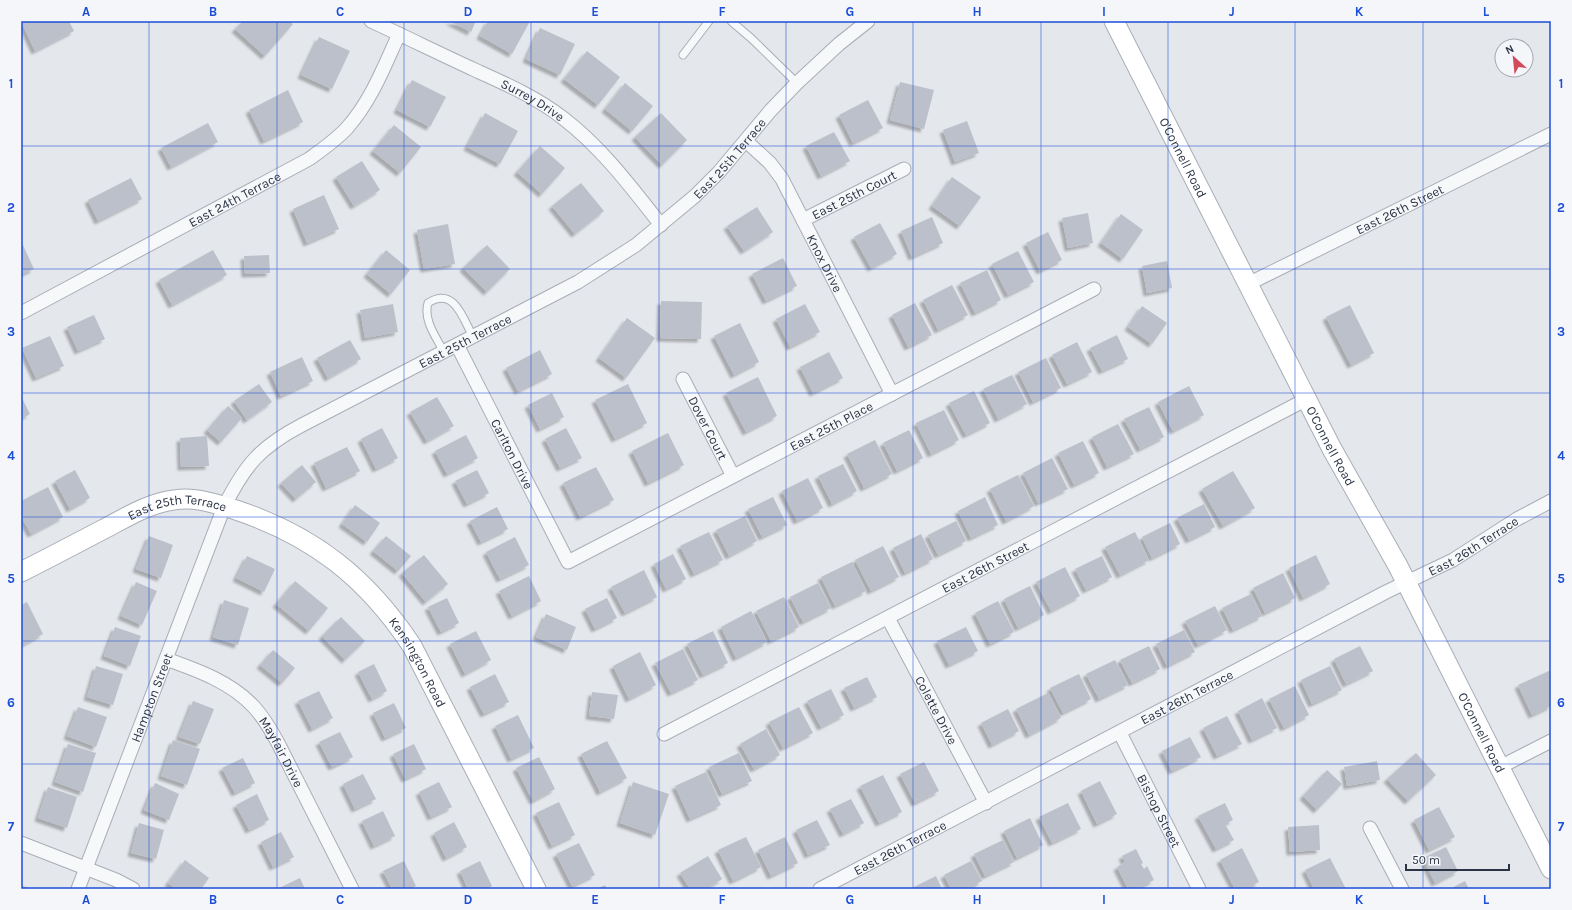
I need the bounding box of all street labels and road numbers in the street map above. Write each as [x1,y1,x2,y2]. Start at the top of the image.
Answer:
street label: Surrey Drive [498,76,568,125]
street label: East 25th Terrace [690,115,769,202]
street label: O'Connell Road [1156,115,1210,200]
street label: East 25th Court [809,167,899,222]
street label: East 24th Terrace [186,168,284,230]
street label: East 26th Street [1353,181,1446,237]
street label: Knox Drive [804,232,846,295]
street label: East 25th Terrace [416,311,514,371]
street label: Dover Court [685,394,730,462]
street label: East 25th Place [787,398,876,454]
street label: O'Connell Road [1303,404,1358,488]
street label: Carlton Drive [488,416,536,492]
street label: East 25th Terrace [125,492,229,523]
street label: East 26th Terrace [1426,513,1521,579]
street label: East 26th Street [939,538,1031,596]
street label: Kensington Road [386,614,449,710]
street label: Hampton Street [128,651,176,744]
street label: East 26th Terrace [1138,667,1236,728]
street label: Colette Drive [912,673,961,747]
street label: O'Connell Road [1455,690,1508,775]
street label: Mayfair Drive [256,714,306,790]
street label: Bishop Street [1134,772,1184,850]
street label: East 26th Terrace [851,817,949,878]

